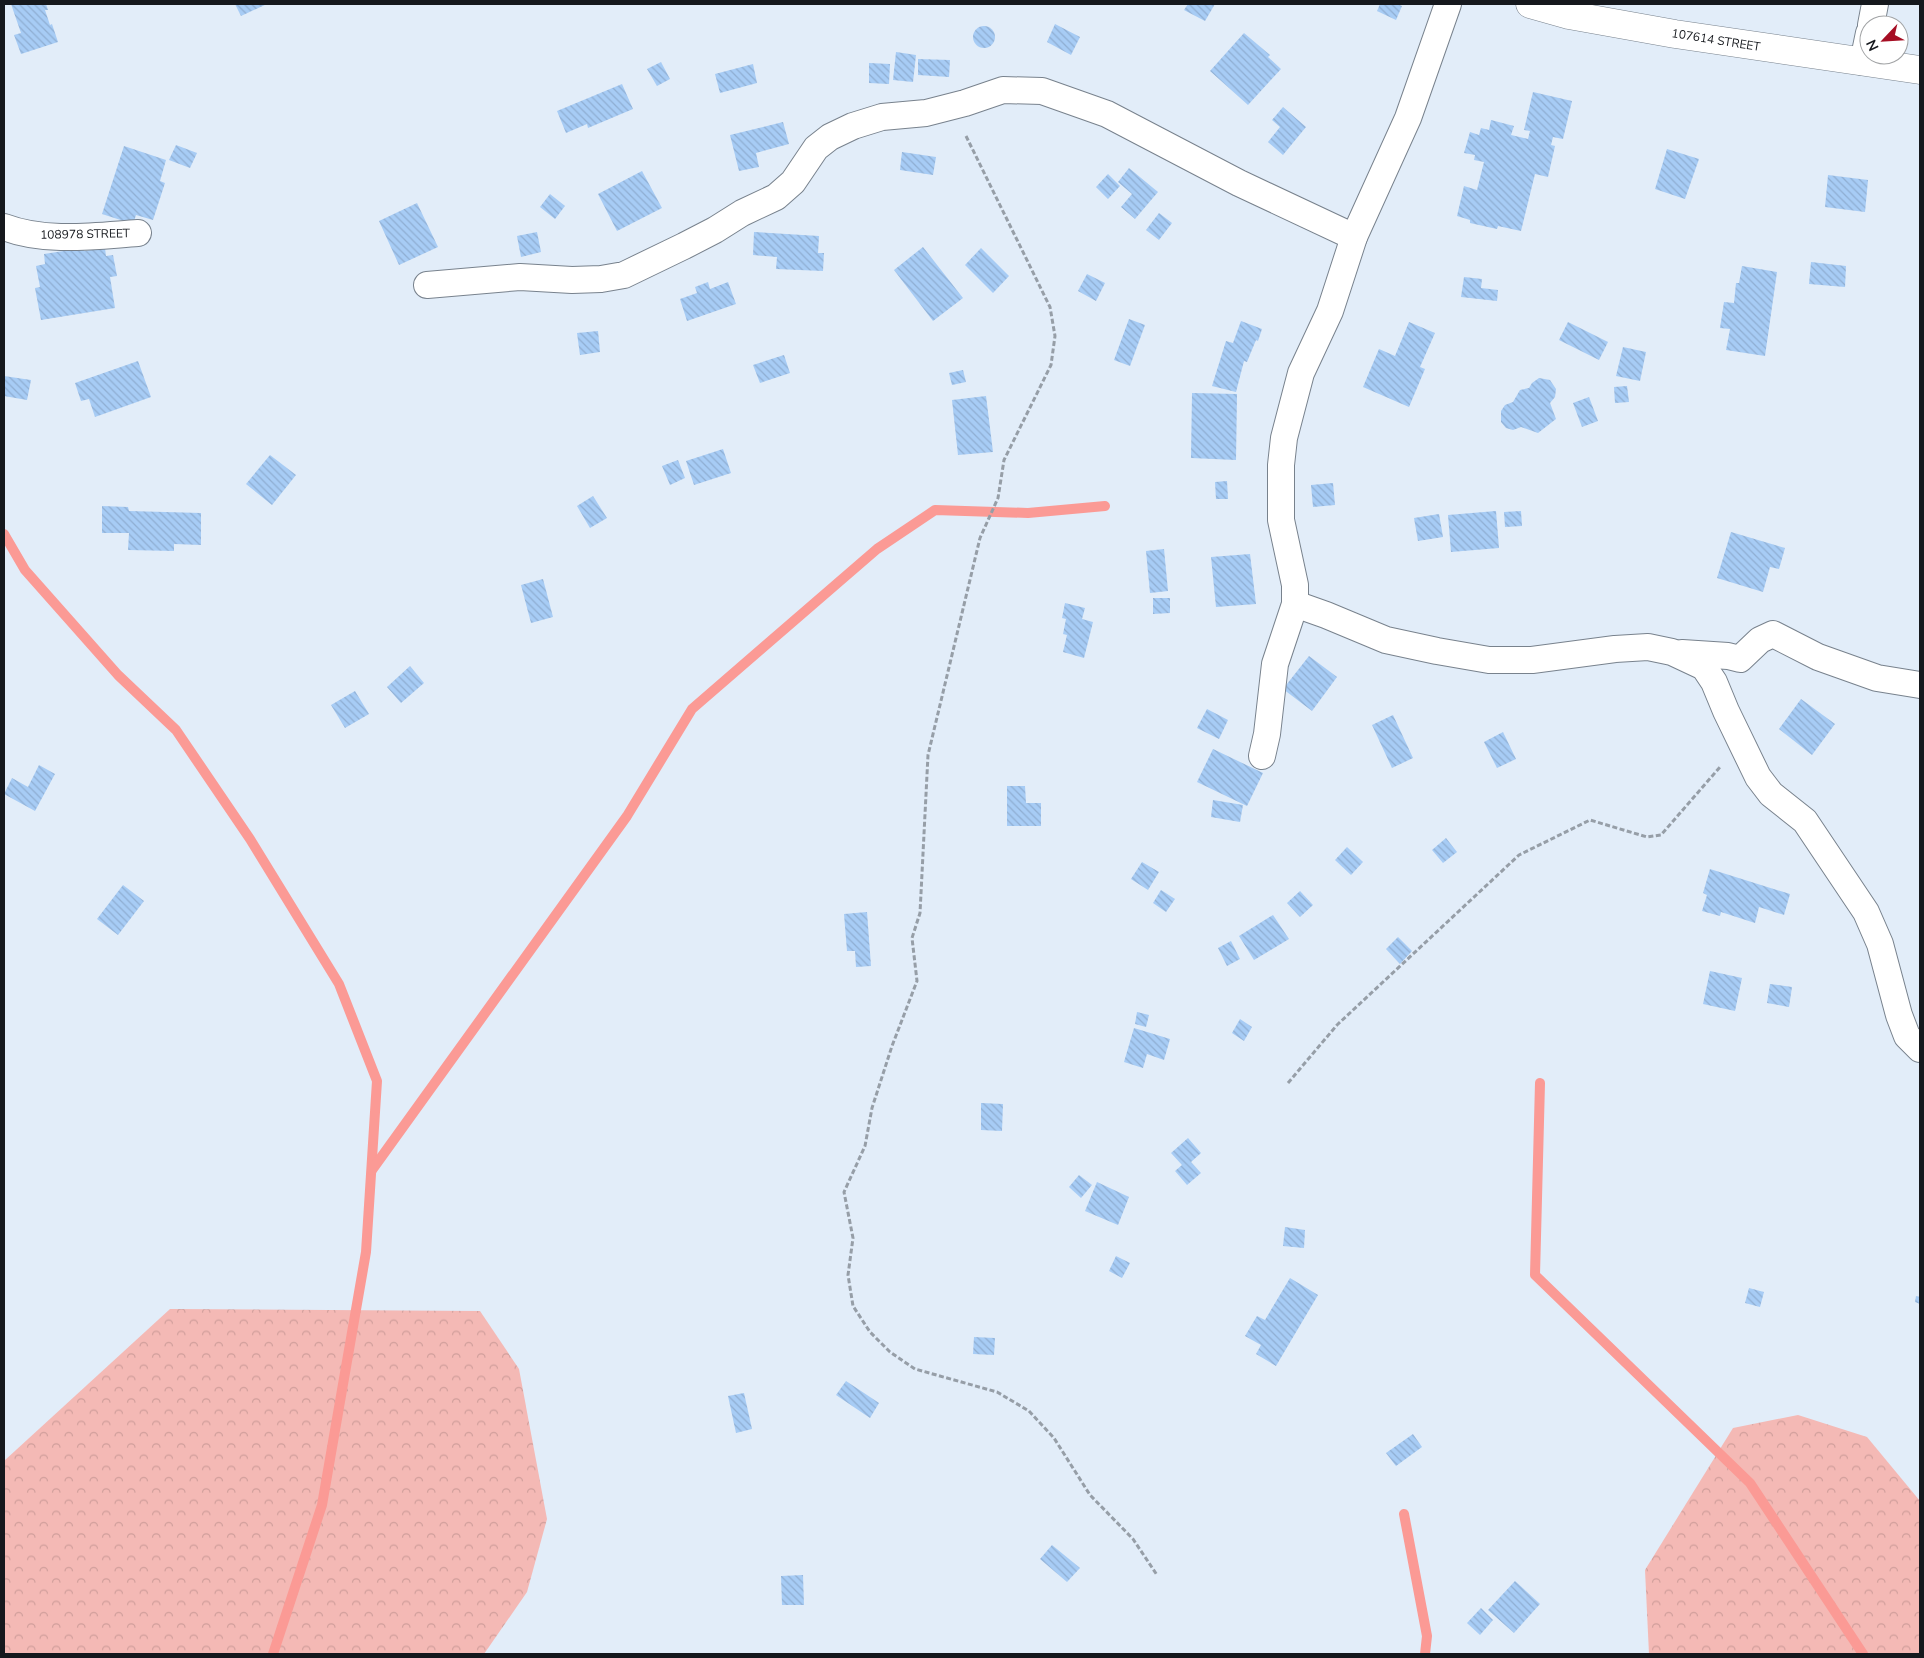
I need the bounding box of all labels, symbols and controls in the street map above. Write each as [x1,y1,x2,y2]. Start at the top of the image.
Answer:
north arrow [1859,15,1909,65]
street label: 107614 STREET [1670,25,1762,55]
text: N [1862,37,1883,54]
street label: 108978 STREET [40,225,131,243]

